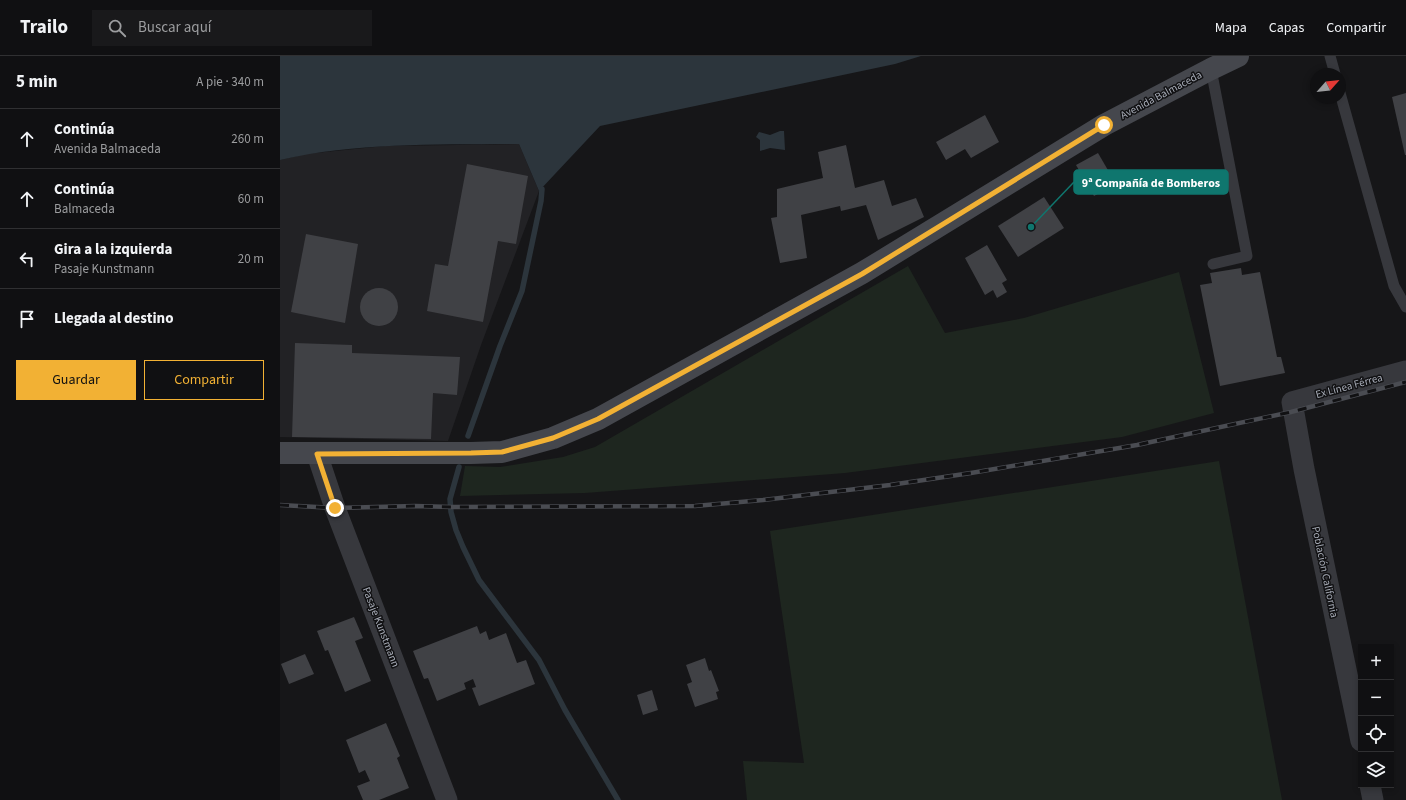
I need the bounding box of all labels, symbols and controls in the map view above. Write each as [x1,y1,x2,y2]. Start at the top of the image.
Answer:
search box [92,10,372,46]
text: Trailo [20,14,68,41]
icon: search [106,17,128,39]
text: Buscar aquí [138,17,212,38]
text: Mapa [1215,18,1247,38]
text: Capas [1269,18,1304,38]
text: Compartir [1326,18,1386,38]
street label: Avenida Balmaceda [1118,67,1204,123]
north arrow [1310,68,1346,104]
text: 5 min [16,70,57,94]
text: A pie · 340 m [196,73,264,91]
route start [1095,116,1113,134]
text: Continúa [54,119,115,140]
icon: ahead [16,128,38,150]
text: 260 m [231,130,264,148]
text: Avenida Balmaceda [54,140,161,158]
callout: 9ª Compañía de Bomberos [1074,170,1228,194]
text: 9ª Compañía de Bomberos [1082,175,1220,192]
text: Continúa [54,179,115,200]
icon: ahead [16,188,38,210]
text: 60 m [238,190,264,208]
text: Balmaceda [54,200,115,218]
text: Gira a la izquierda [54,239,173,260]
icon: left [16,248,38,270]
text: 20 m [238,250,264,268]
text: Pasaje Kunstmann [54,260,154,278]
icon: arrive [16,308,38,330]
text: Llegada al destino [54,308,174,329]
button: Guardar [16,360,136,400]
button: Compartir [144,360,264,400]
street label: Ex Línea Férrea [1314,370,1384,402]
route end [326,499,344,517]
street label: Población California [1308,525,1342,619]
street label: Pasaje Kunstmann [359,585,403,669]
map controls [1358,644,1394,788]
button: + [1358,644,1394,680]
button: − [1358,680,1394,716]
button: locate [1358,716,1394,752]
button: layers [1358,752,1394,788]

